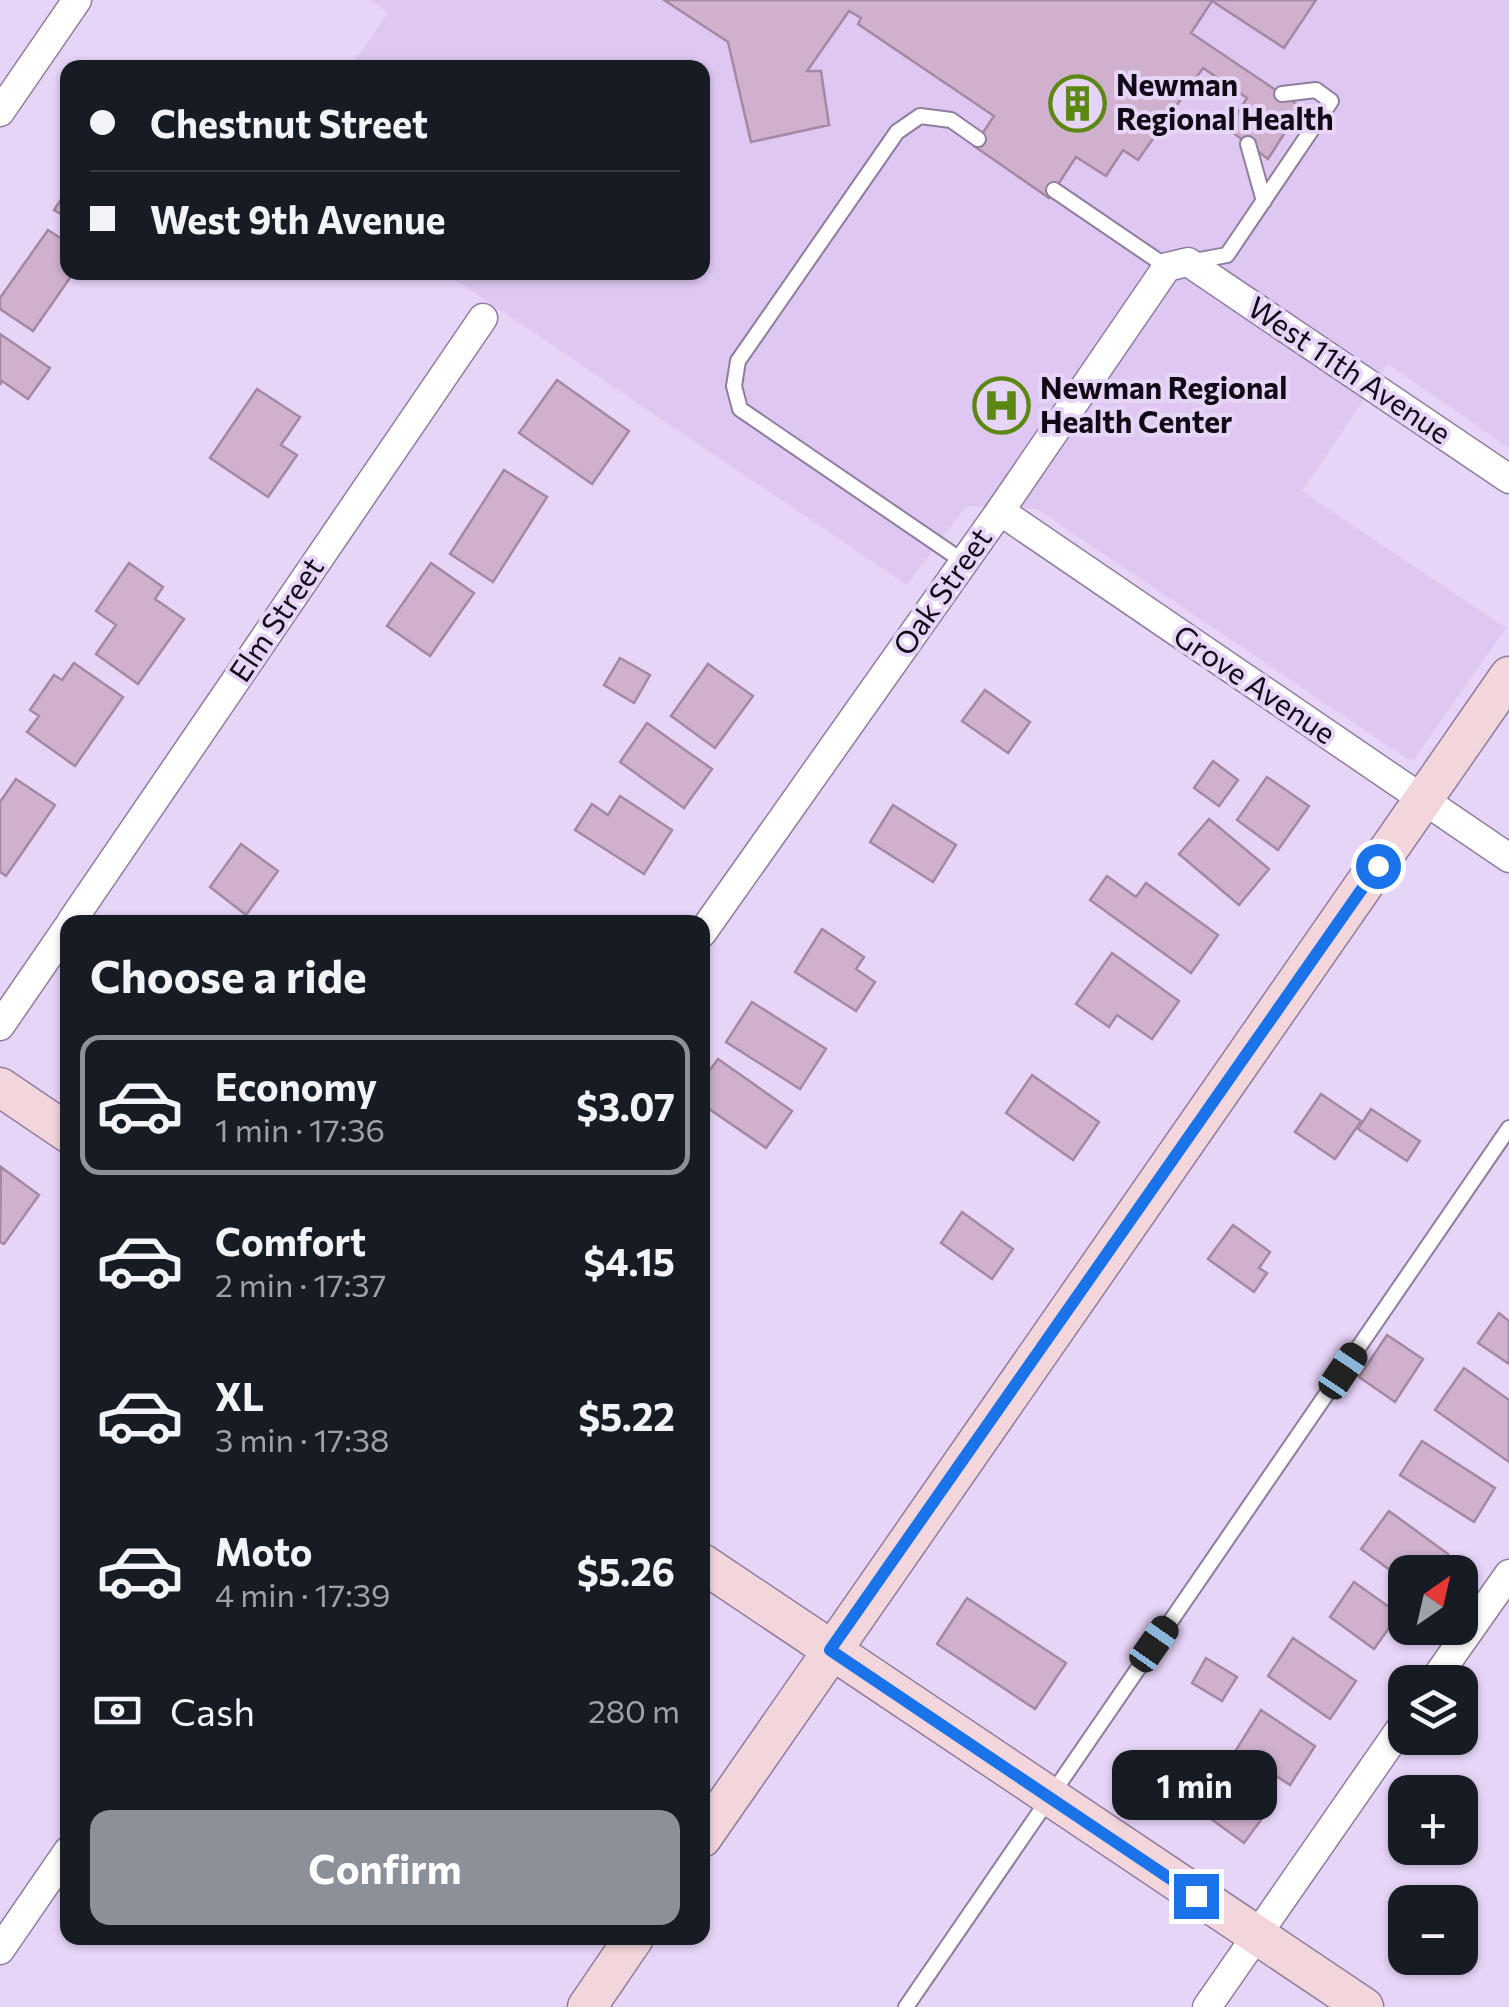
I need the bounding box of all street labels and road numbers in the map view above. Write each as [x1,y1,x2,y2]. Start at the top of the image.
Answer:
street label: West 11th Avenue [1242,287,1459,450]
street label: Oak Street [884,520,998,661]
street label: Elm Street [220,549,330,688]
street label: Grove Avenue [1167,615,1343,751]

